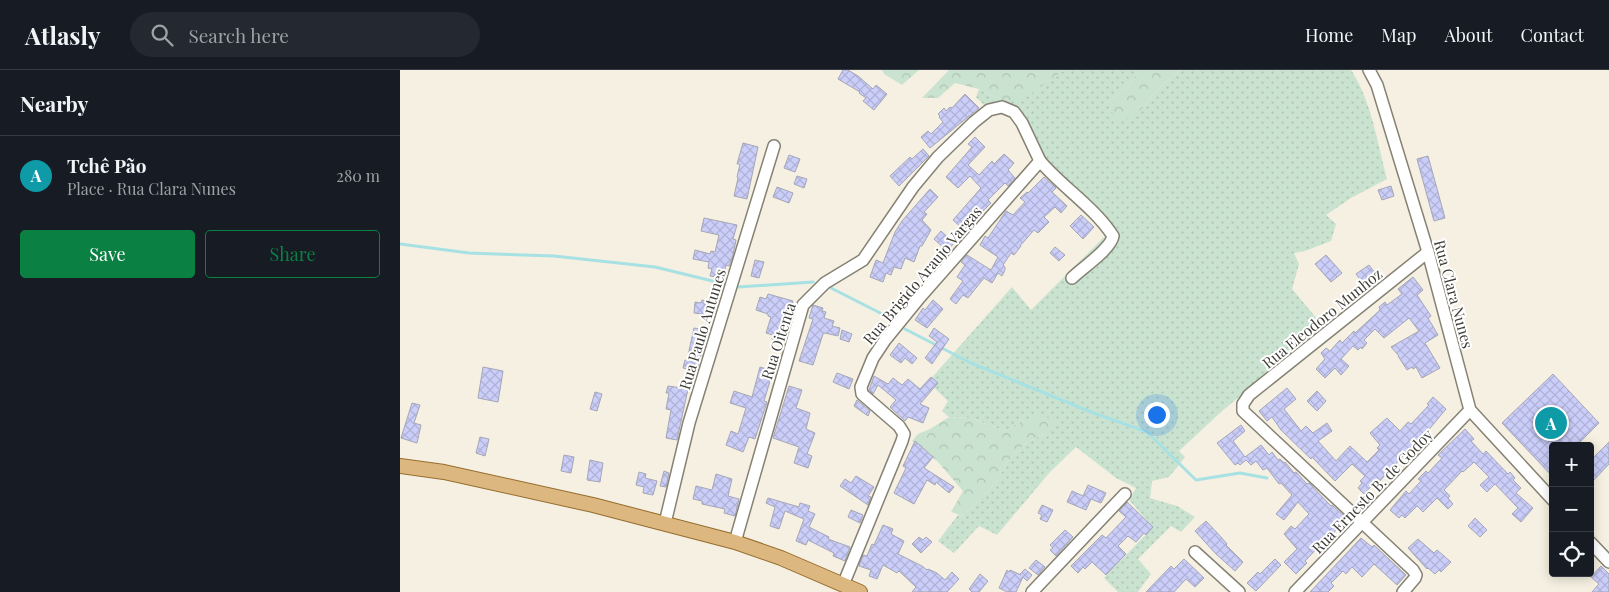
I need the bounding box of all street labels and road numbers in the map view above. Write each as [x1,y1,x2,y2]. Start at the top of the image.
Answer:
street label: Rua Brigido Araujo Vargas [858,202,986,348]
street label: Rua Clara Nunes [1430,238,1478,350]
street label: Rua Eleodoro Munhoz [1258,263,1386,373]
street label: Rua Paulo Antunes [674,266,730,392]
street label: Rua Oitenta [756,300,800,382]
street label: Rua Ernesto B. de Godoy [1307,424,1437,558]

